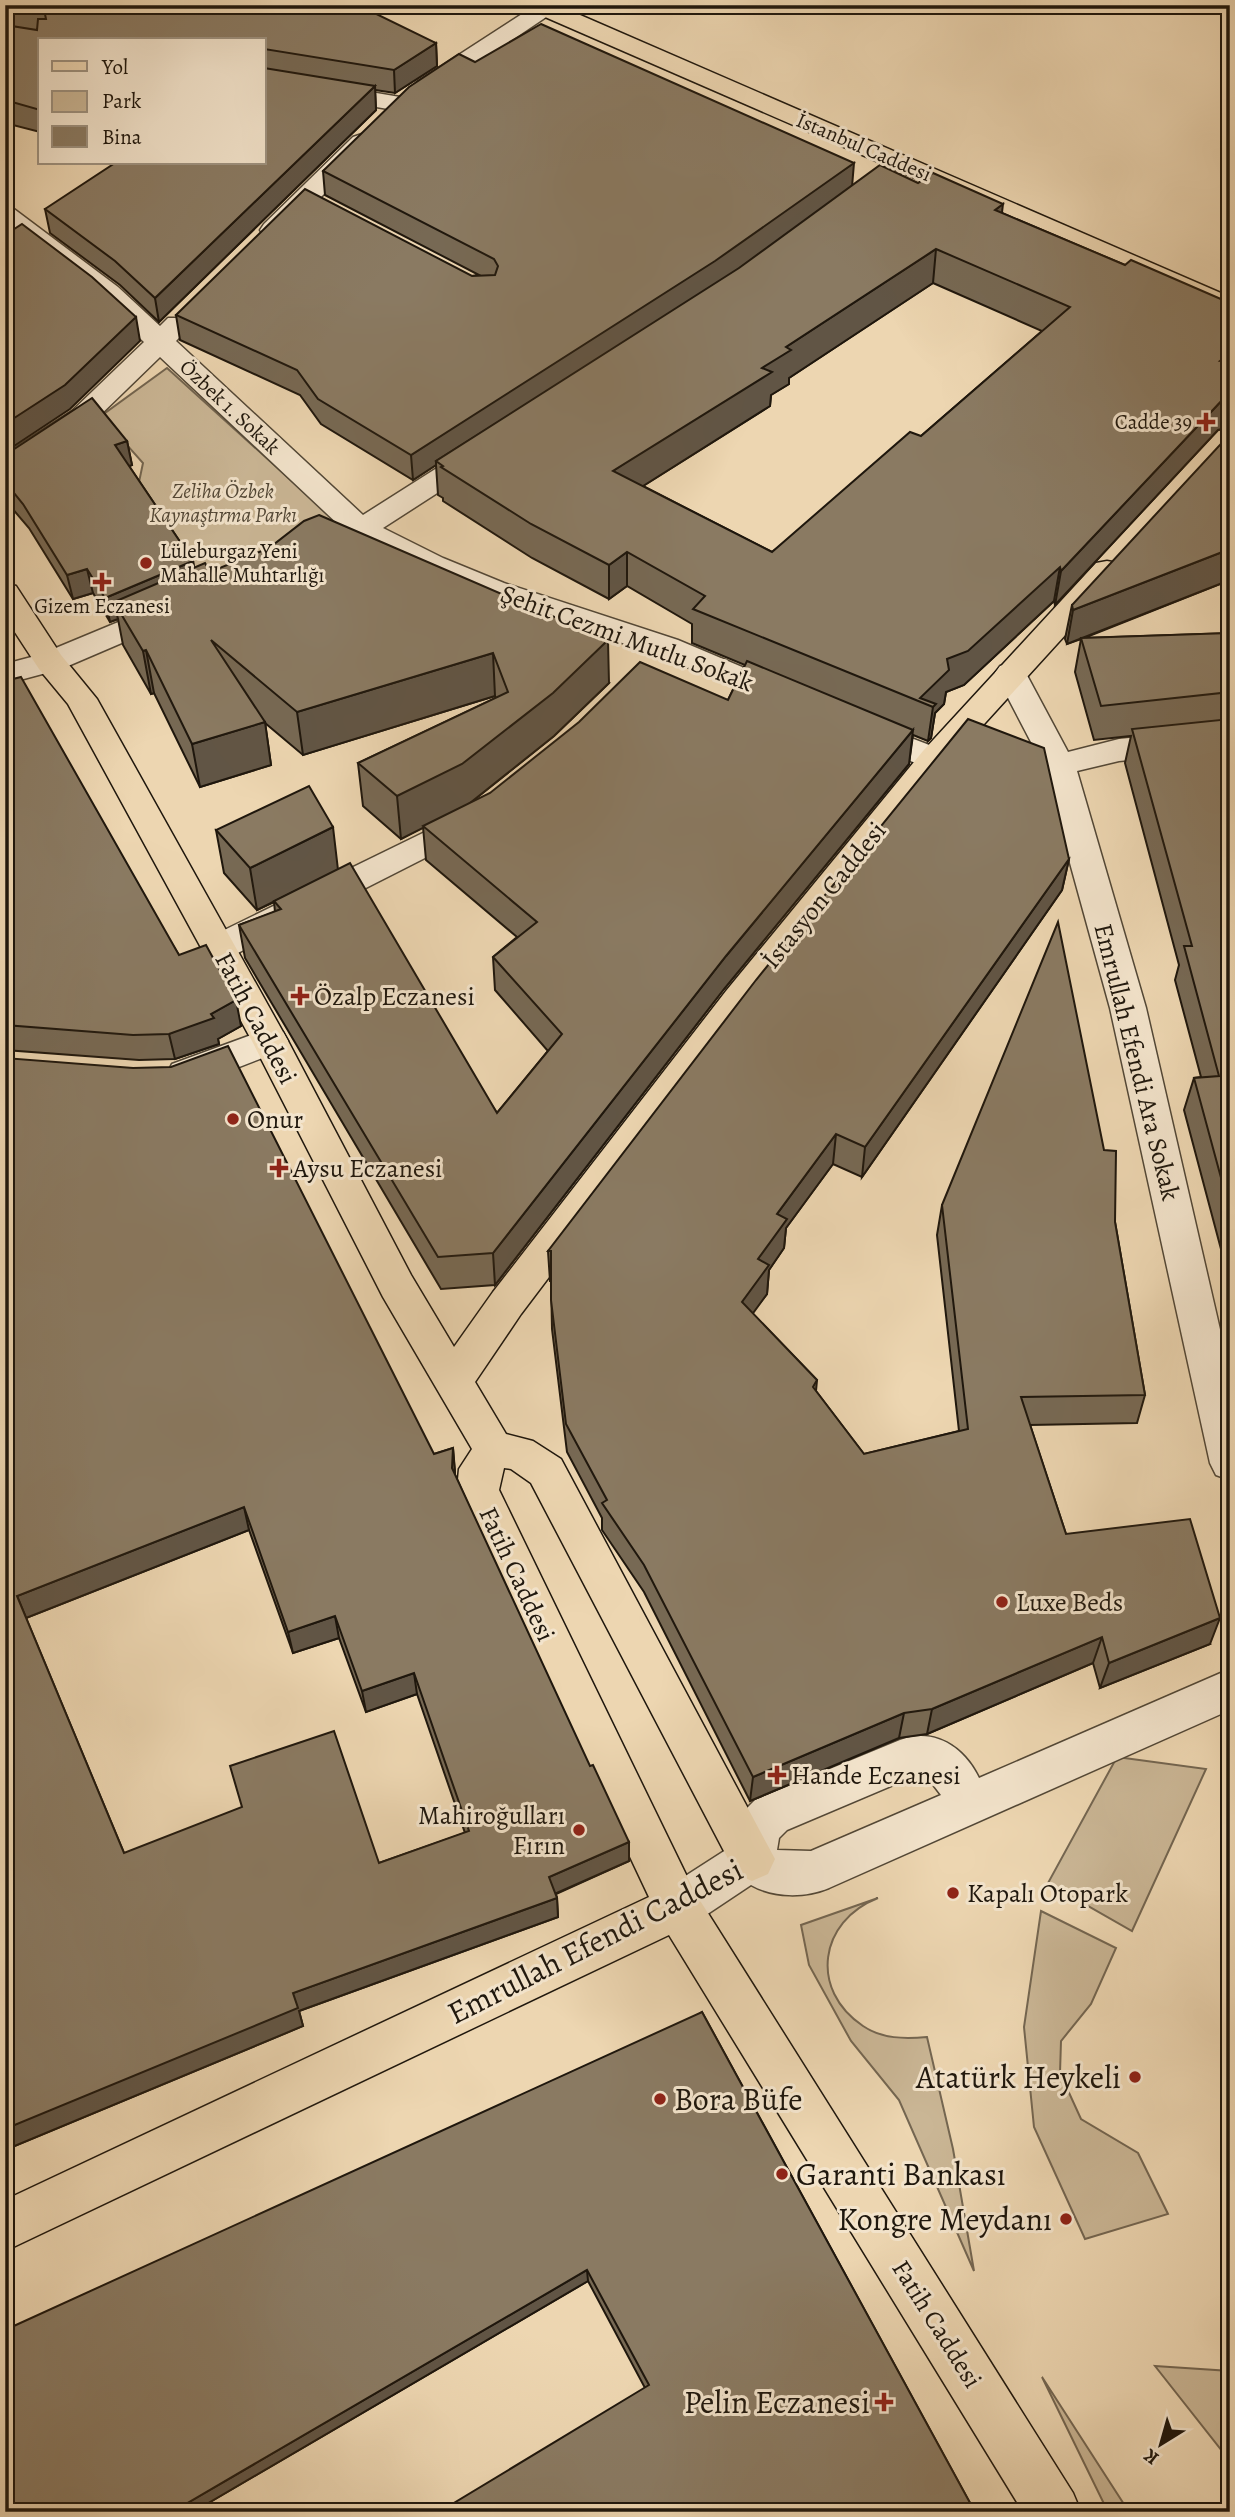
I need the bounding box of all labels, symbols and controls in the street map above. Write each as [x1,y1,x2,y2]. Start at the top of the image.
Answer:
legend [38,38,266,164]
text: Yol [101,53,128,81]
text: Park [102,87,142,115]
street label: İstanbul Caddesi [792,106,936,188]
text: Bina [102,123,142,151]
street label: Özbek 1. Sokak [174,353,287,461]
place label: Cadde 39 [1115,408,1192,436]
marker: Cadde 39 [1198,414,1214,430]
park label: Zeliha Özbek Kaynaştırma Parkı [149,477,297,529]
place label: Lüleburgaz Yeni Mahalle Muhtarlığı [160,537,324,589]
marker: Lüleburgaz Yeni Mahalle Muhtarlığı [138,555,154,571]
marker: Gizem Eczanesi [94,574,110,590]
street label: Şehit Cezmi Mutlu Sokak [496,576,758,700]
place label: Gizem Eczanesi [34,592,170,620]
street label: İstasyon Caddesi [754,814,894,976]
street label: Emrullah Efendi Ara Sokak [1086,920,1188,1204]
street label: Fatih Caddesi [207,946,305,1090]
place label: Özalp Eczanesi [314,979,475,1014]
marker: Özalp Eczanesi [292,988,308,1004]
place label: Onur [247,1102,303,1137]
marker: Onur [225,1111,241,1127]
place label: Aysu Eczanesi [292,1151,442,1186]
marker: Aysu Eczanesi [271,1160,287,1176]
street label: Fatih Caddesi [470,1501,564,1647]
place label: Luxe Beds [1016,1585,1123,1620]
marker: Luxe Beds [994,1594,1010,1610]
place label: Hande Eczanesi [791,1758,961,1793]
marker: Hande Eczanesi [769,1767,785,1783]
place label: Mahiroğulları Fırın [418,1798,565,1863]
marker: Mahiroğulları Fırın [571,1822,587,1838]
street label: Emrullah Efendi Caddesi [440,1847,750,2035]
place label: Kapalı Otopark [967,1876,1128,1911]
marker: Kapalı Otopark [945,1885,961,1901]
place label: Atatürk Heykeli [915,2055,1121,2099]
marker: Atatürk Heykeli [1127,2069,1143,2085]
place label: Bora Büfe [674,2077,803,2121]
marker: Bora Büfe [652,2091,668,2107]
place label: Garanti Bankası [796,2152,1006,2196]
marker: Garanti Bankası [774,2166,790,2182]
place label: Kongre Meydanı [838,2197,1052,2241]
marker: Kongre Meydanı [1058,2211,1074,2227]
street label: Fatih Caddesi [884,2253,990,2395]
place label: Pelin Eczanesi [684,2380,870,2424]
marker: Pelin Eczanesi [876,2394,892,2410]
north arrow [1126,2408,1196,2478]
text: K [1138,2442,1164,2471]

